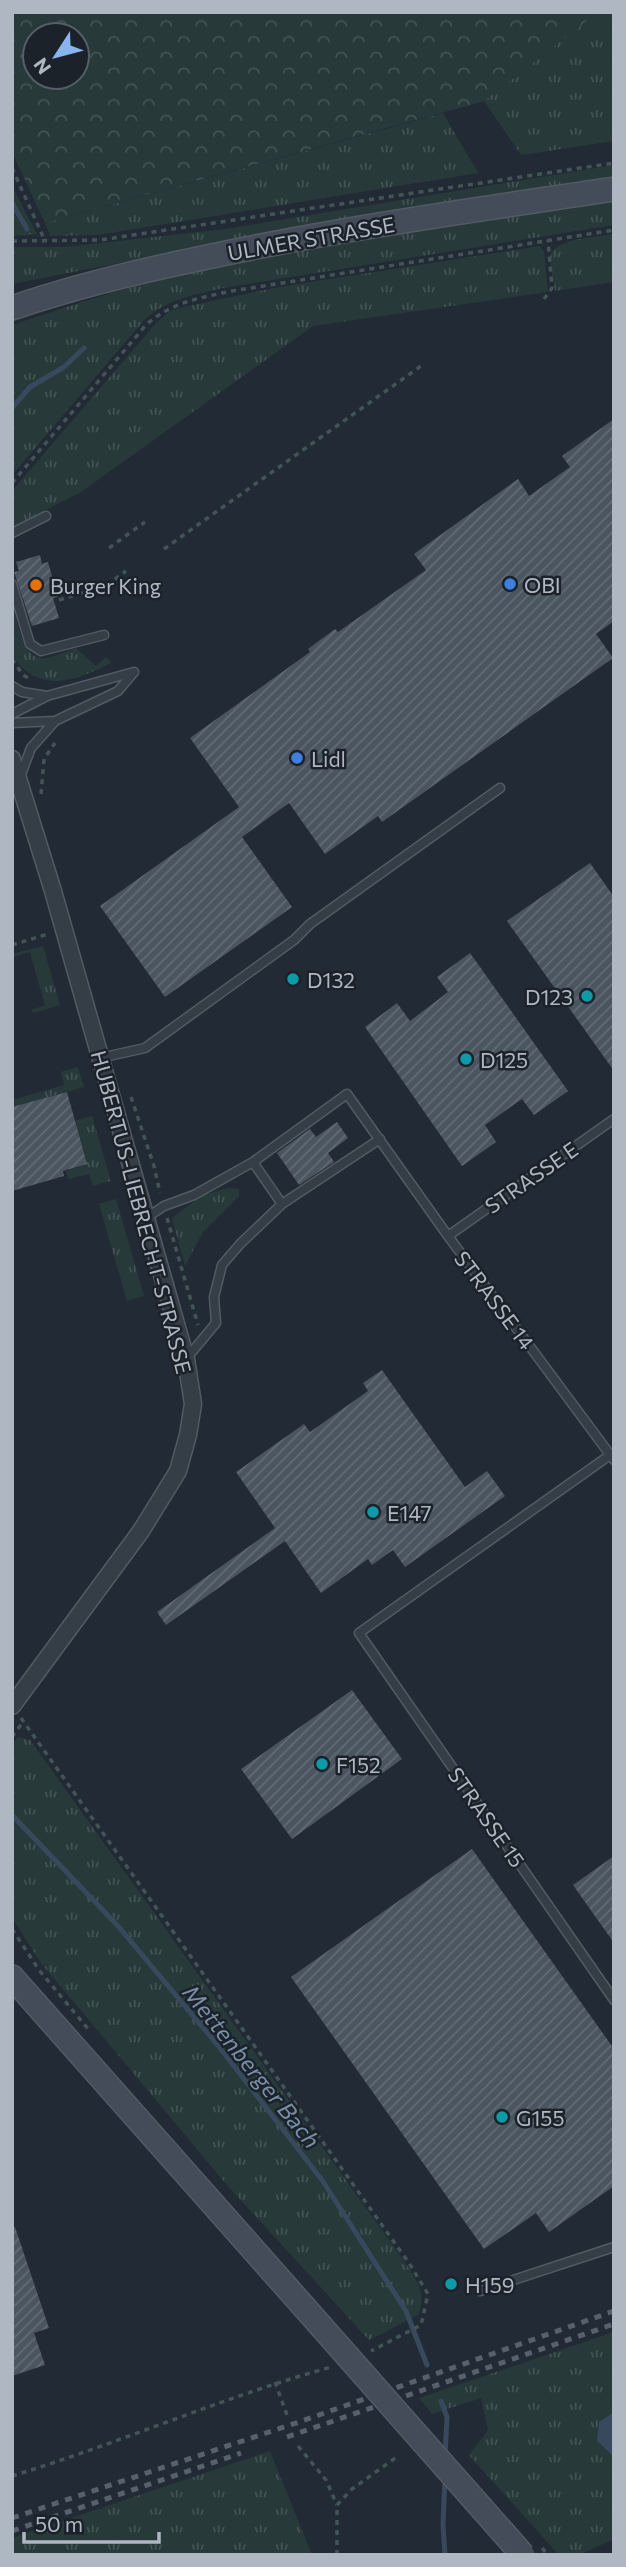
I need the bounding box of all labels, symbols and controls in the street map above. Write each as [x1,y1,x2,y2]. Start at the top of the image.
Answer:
north arrow [21,21,91,91]
text: N [28,54,55,79]
street label: ULMER STRASSE [226,211,396,265]
place label: OBI [524,572,561,597]
place label: Burger King [50,573,161,598]
marker: OBI [502,576,518,592]
marker: Burger King [28,577,44,593]
place label: Lidl [311,746,346,771]
marker: Lidl [289,750,305,766]
place label: D132 [307,967,355,992]
marker: D132 [285,971,301,987]
place label: D123 [525,984,573,1009]
marker: D123 [579,988,595,1004]
place label: D125 [480,1047,528,1072]
street label: HUBERTUS-LIEBRECHT-STRASSE [87,1048,197,1376]
marker: D125 [458,1051,474,1067]
street label: STRASSE E [480,1136,582,1218]
street label: STRASSE 14 [450,1246,540,1354]
place label: E147 [387,1500,432,1525]
marker: E147 [365,1504,381,1520]
place label: F152 [336,1752,381,1777]
marker: F152 [314,1756,330,1772]
street label: STRASSE 15 [443,1762,531,1872]
water label: Mettenberger Bach [177,1979,327,2153]
place label: G155 [516,2105,565,2130]
marker: G155 [494,2109,510,2125]
place label: H159 [465,2272,515,2297]
marker: H159 [443,2276,459,2292]
scale bar [24,2500,159,2544]
text: 50 m [35,2511,83,2536]

